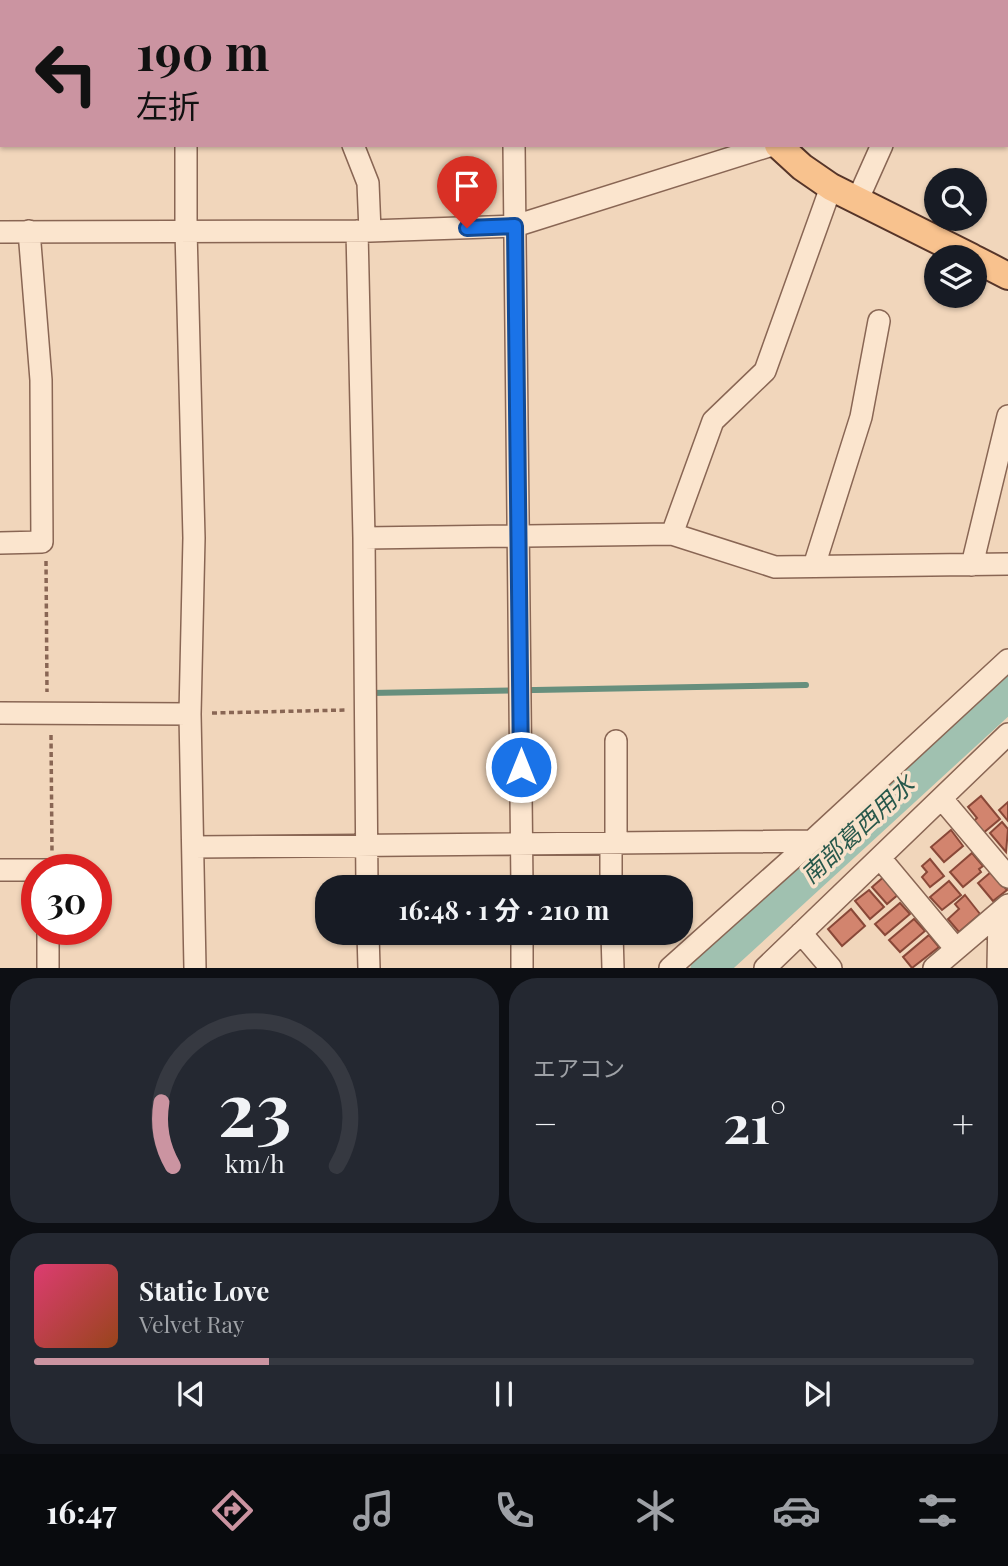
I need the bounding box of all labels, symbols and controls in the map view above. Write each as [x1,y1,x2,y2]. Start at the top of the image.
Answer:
text: 190 m [136,18,269,83]
icon: left [21,28,112,119]
text: 左折 [136,83,200,126]
pin [437,156,497,228]
icon: arrive [448,167,486,205]
map controls [924,168,987,308]
button: search [924,168,987,231]
button: layers [924,245,987,308]
position arrow [484,730,558,804]
water label: 南部葛西用水 [793,766,922,889]
speed limit sign: 30 [21,854,112,945]
text: 16:48 · 1 分 · 210 m [399,892,609,927]
text: エアコン [533,1052,625,1083]
text: 23 [218,1058,291,1155]
text: 21° [723,1088,786,1157]
text: − [533,1097,558,1148]
text: + [952,1097,974,1148]
text: km/h [225,1146,285,1179]
text: Static Love [139,1273,269,1308]
text: Velvet Ray [139,1308,244,1339]
icon: previous [172,1375,210,1413]
icon: pause [485,1375,523,1413]
icon: next [798,1375,836,1413]
icon: directions [208,1486,257,1535]
icon: music [349,1486,398,1535]
icon: phone [490,1486,539,1535]
icon: climate [631,1486,680,1535]
icon: car [772,1486,821,1535]
icon: filters [913,1486,962,1535]
text: 16:47 [46,1489,117,1532]

